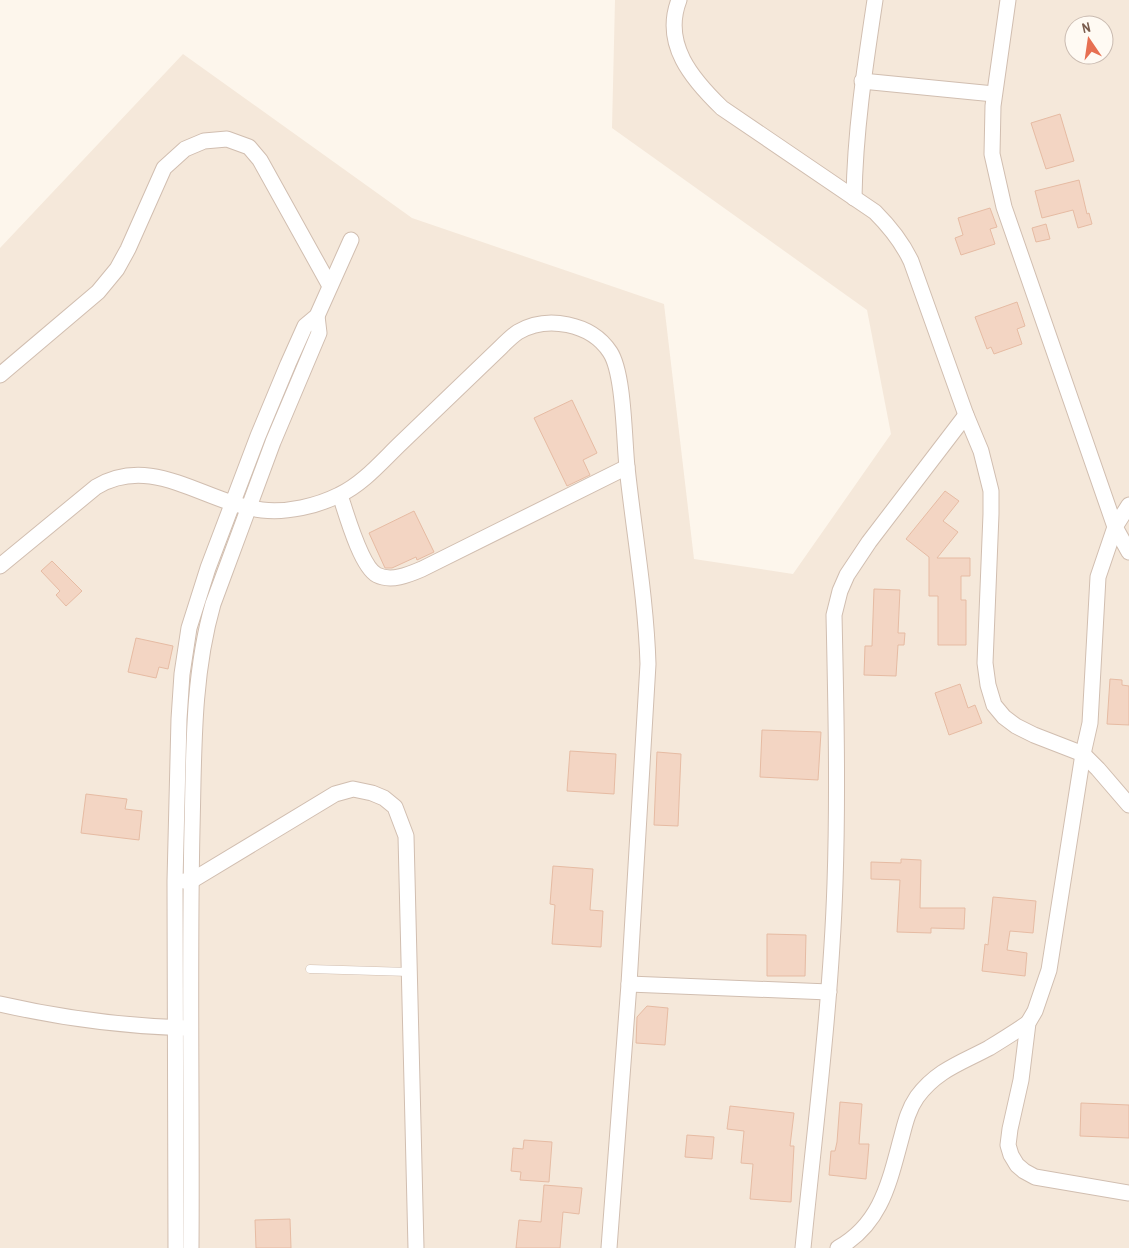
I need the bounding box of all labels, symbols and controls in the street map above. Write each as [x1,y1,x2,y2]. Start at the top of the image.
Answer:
north arrow [1064,15,1114,65]
text: N [1080,18,1092,37]

